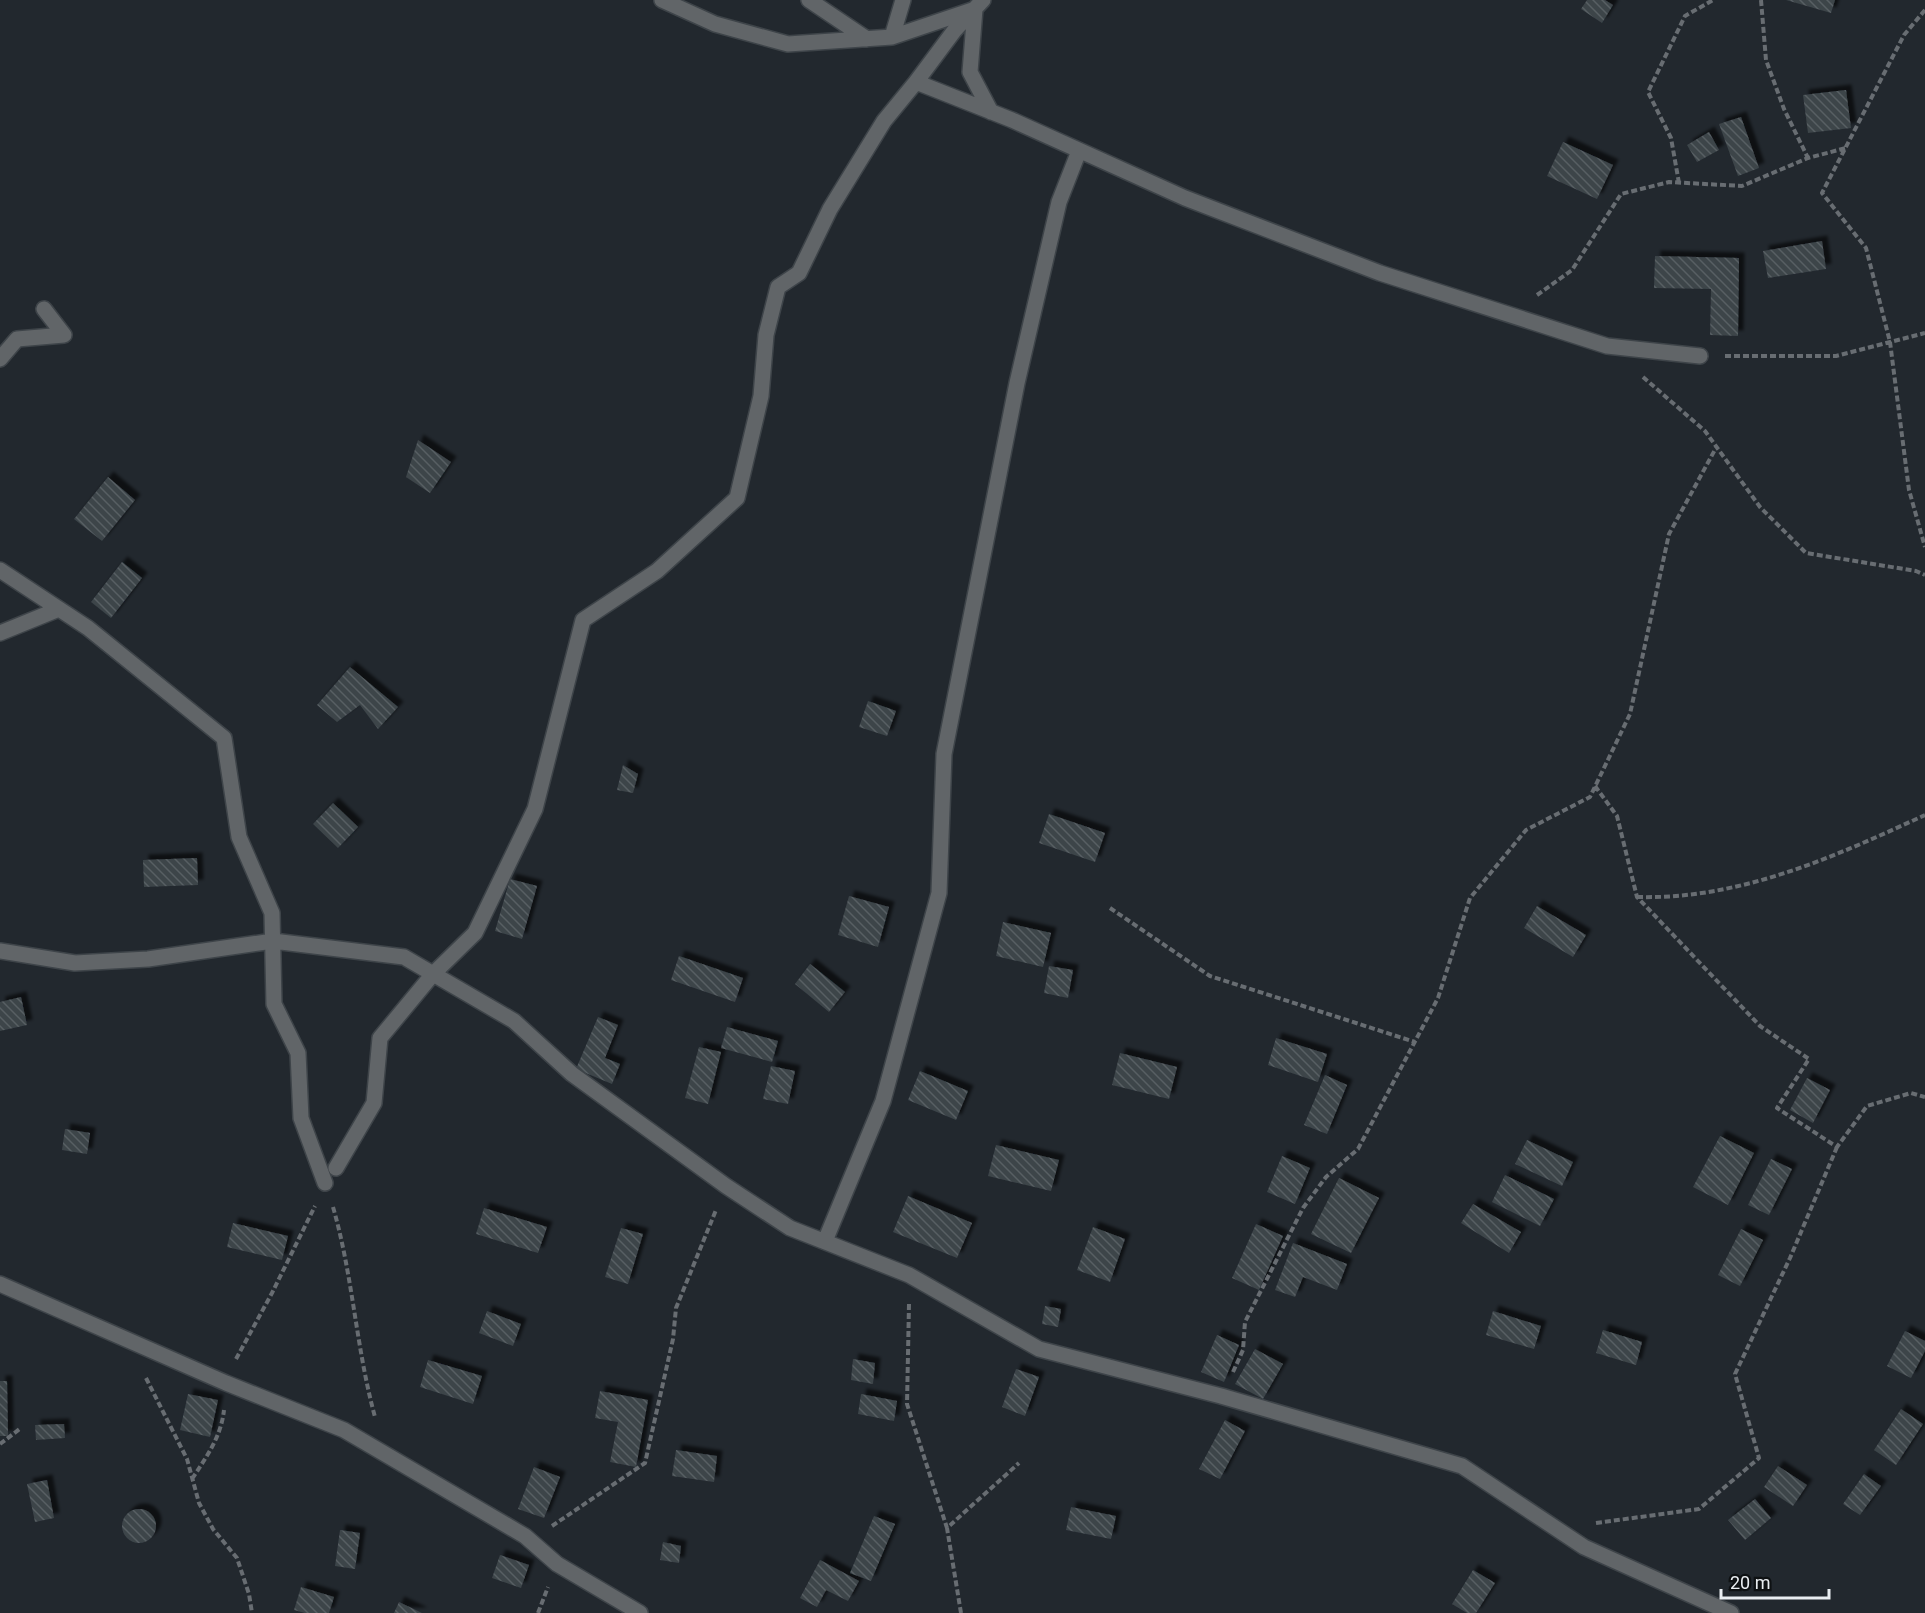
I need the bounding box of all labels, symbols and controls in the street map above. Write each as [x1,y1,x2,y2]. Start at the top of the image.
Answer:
scale bar [1721,1562,1829,1600]
text: 20 m [1730,1572,1770,1593]

